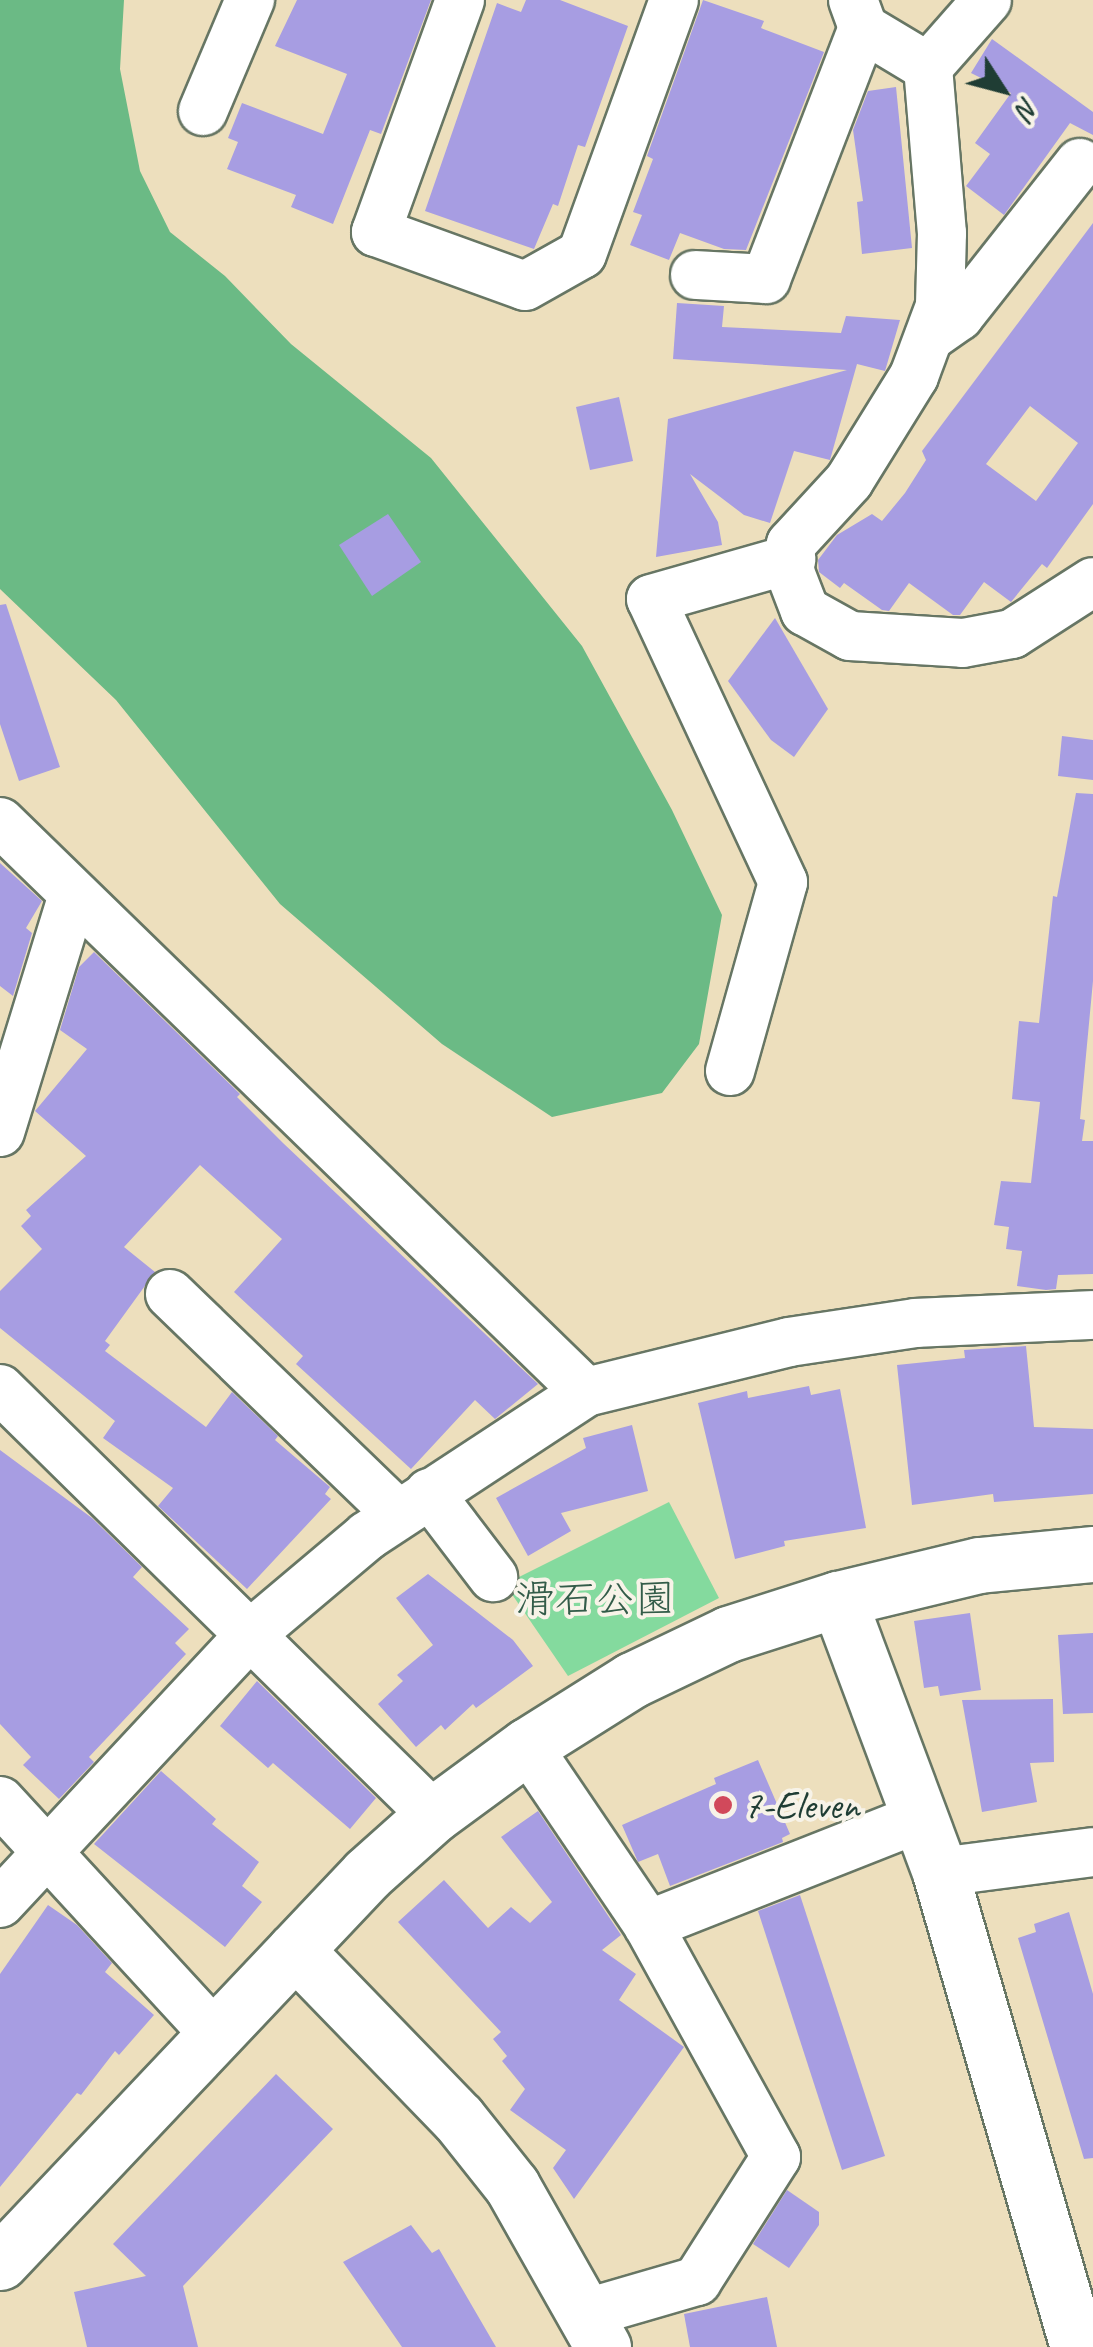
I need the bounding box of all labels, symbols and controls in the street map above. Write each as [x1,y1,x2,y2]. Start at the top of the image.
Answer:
north arrow [953,40,1053,140]
text: N [1008,91,1047,125]
park label: 滑石公園 [515,1575,675,1623]
place label: 7-Eleven [743,1781,859,1829]
marker: 7-Eleven [712,1794,734,1816]

